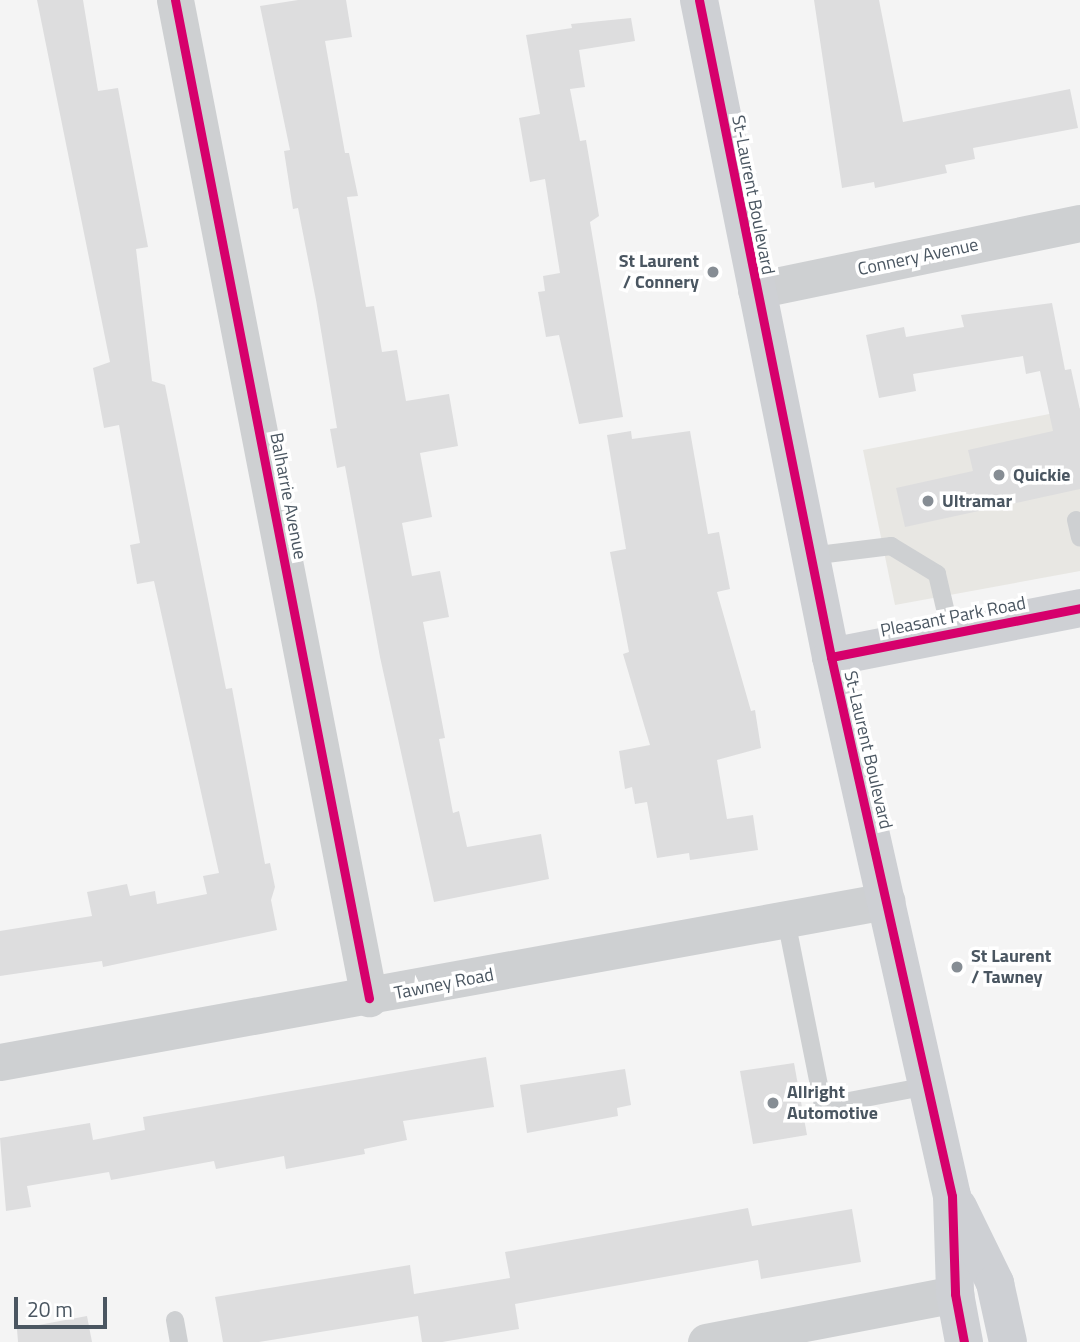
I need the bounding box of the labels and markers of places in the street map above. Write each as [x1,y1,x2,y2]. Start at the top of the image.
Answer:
place label: St Laurent / Connery [619,251,699,294]
marker: St Laurent / Connery [705,264,721,280]
place label: Quickie [1013,464,1070,486]
marker: Quickie [991,467,1007,483]
place label: Ultramar [942,490,1012,512]
marker: Ultramar [920,493,936,509]
place label: St Laurent / Tawney [971,946,1051,988]
marker: St Laurent / Tawney [949,959,965,975]
place label: Allright Automotive [787,1082,878,1124]
marker: Allright Automotive [765,1095,781,1111]

